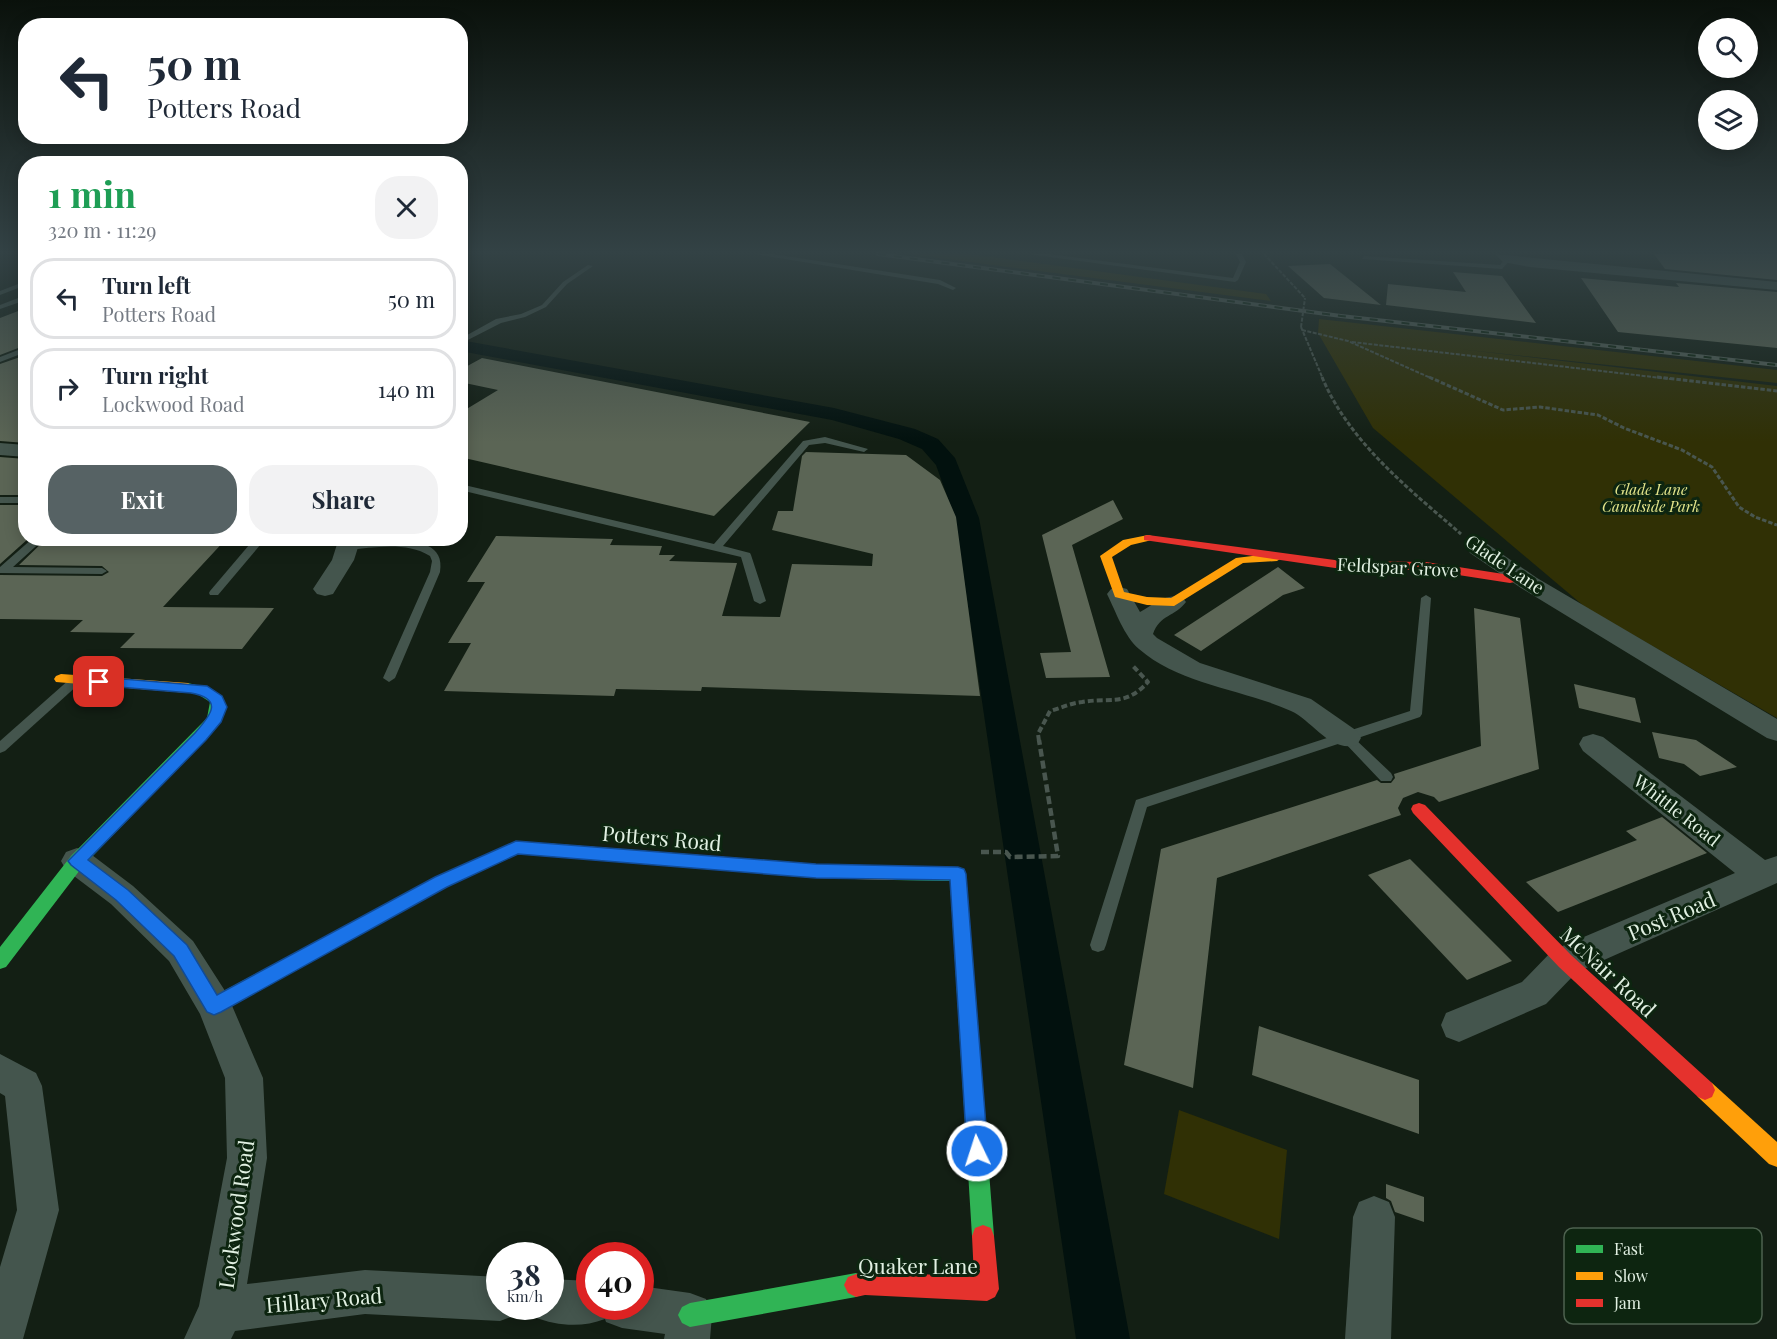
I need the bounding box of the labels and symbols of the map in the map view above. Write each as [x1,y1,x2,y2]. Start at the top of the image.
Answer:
park label: Glade Lane Canalside Park [1602,479,1700,516]
street label: Glade Lane [1461,529,1549,599]
street label: Feldspar Grove [1337,552,1459,582]
pin [73,656,124,707]
street label: Whittle Road [1628,768,1726,852]
street label: Potters Road [601,818,723,856]
street label: Post Road [1623,884,1719,946]
street label: McNair Road [1555,919,1663,1023]
position arrow [945,1119,1009,1183]
street label: Lockwood Road [211,1138,259,1290]
legend [1564,1228,1762,1324]
text: Fast [1614,1238,1644,1259]
speed limit sign: 40 [576,1242,654,1320]
street label: Quaker Lane [858,1251,978,1279]
text: Slow [1614,1265,1649,1286]
street label: Hillary Road [265,1280,383,1318]
text: Jam [1613,1292,1641,1313]

